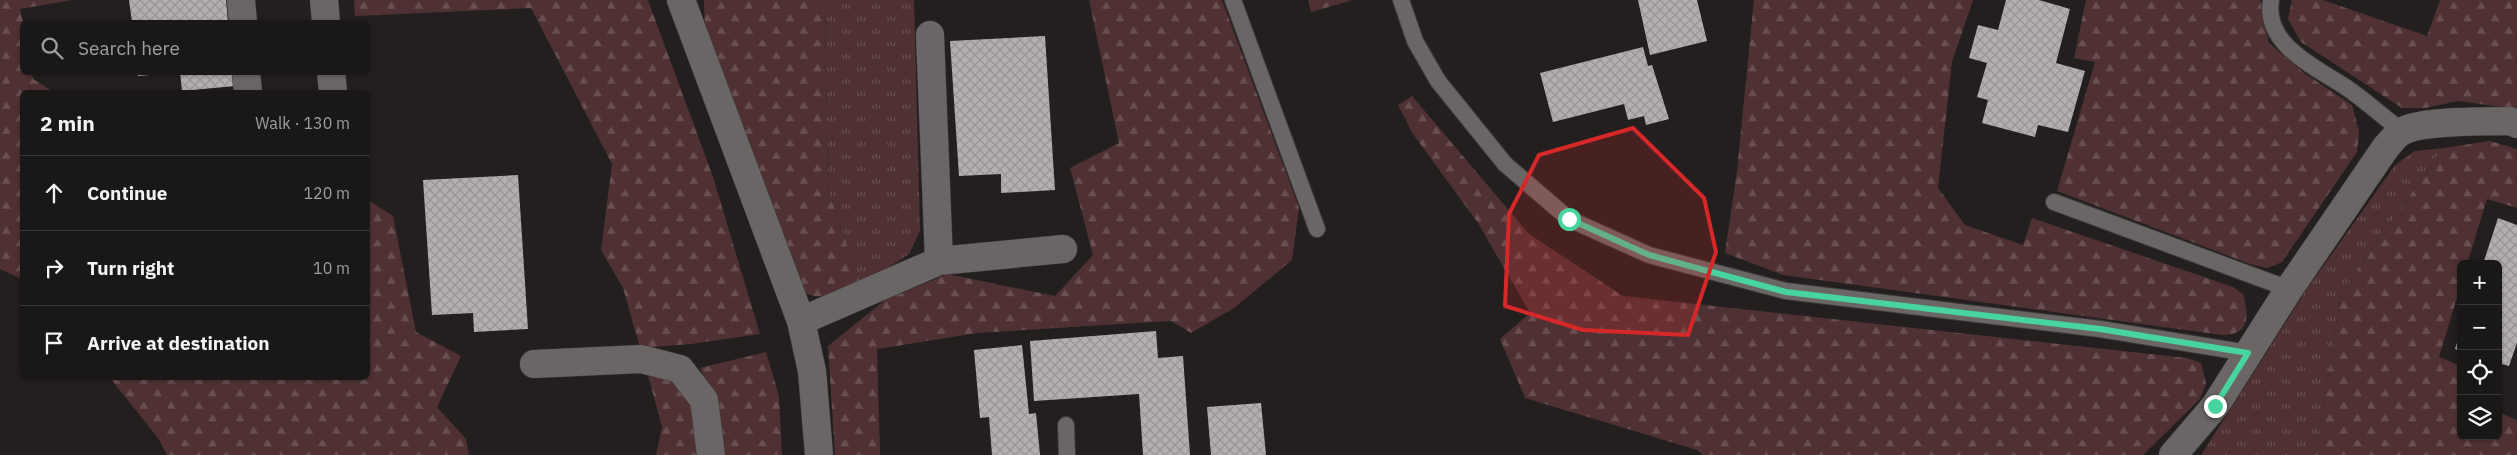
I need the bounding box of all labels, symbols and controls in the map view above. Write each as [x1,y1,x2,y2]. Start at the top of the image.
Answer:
search box [20,20,370,75]
icon: search [38,34,66,62]
text: Search here [78,36,180,60]
text: 2 min [40,109,95,137]
text: Walk · 130 m [255,113,350,133]
icon: ahead [40,179,68,207]
text: Continue [87,181,167,205]
text: 120 m [303,183,350,203]
route start [1558,208,1581,231]
icon: right [40,254,68,282]
text: Turn right [87,256,174,280]
text: 10 m [313,258,350,278]
map controls [2457,260,2502,440]
button: + [2457,260,2502,305]
button: − [2457,305,2502,350]
icon: arrive [40,329,68,357]
text: Arrive at destination [87,331,270,355]
button: locate [2457,350,2502,395]
route end [2204,395,2227,418]
button: layers [2457,395,2502,440]

